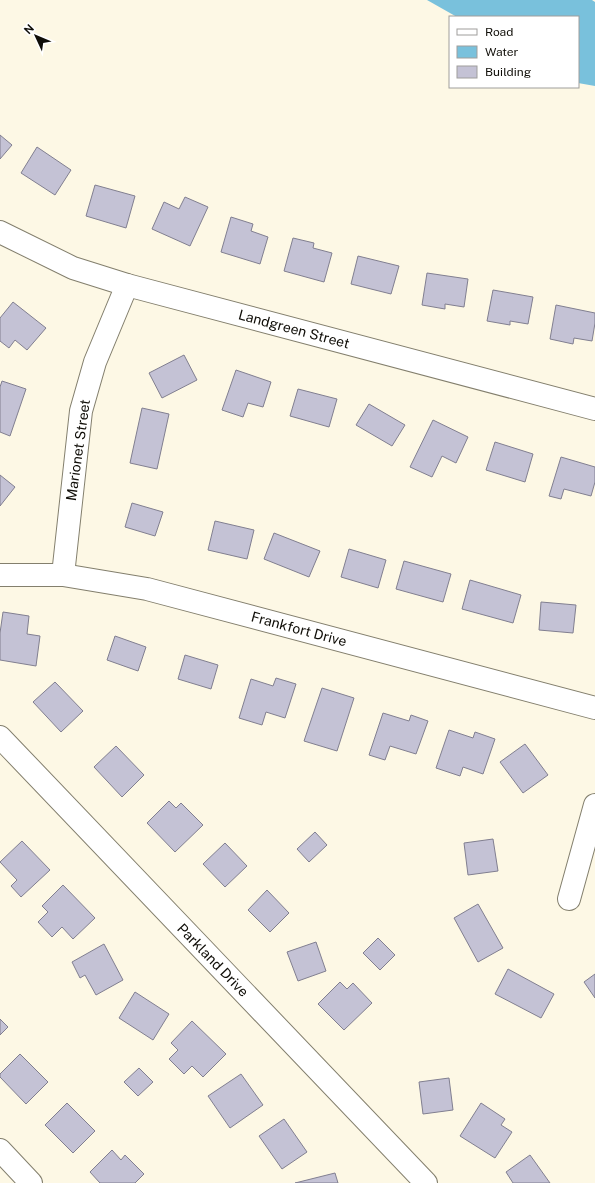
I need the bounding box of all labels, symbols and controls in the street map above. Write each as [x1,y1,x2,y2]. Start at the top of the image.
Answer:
north arrow [16,16,56,56]
legend [449,16,579,88]
text: N [22,22,36,36]
text: Road [485,25,513,39]
text: Water [485,45,519,59]
text: Building [485,65,531,79]
street label: Landgreen Street [237,306,351,352]
street label: Marionet Street [63,398,93,502]
street label: Frankfort Drive [249,609,349,649]
street label: Parkland Drive [174,920,252,1000]

